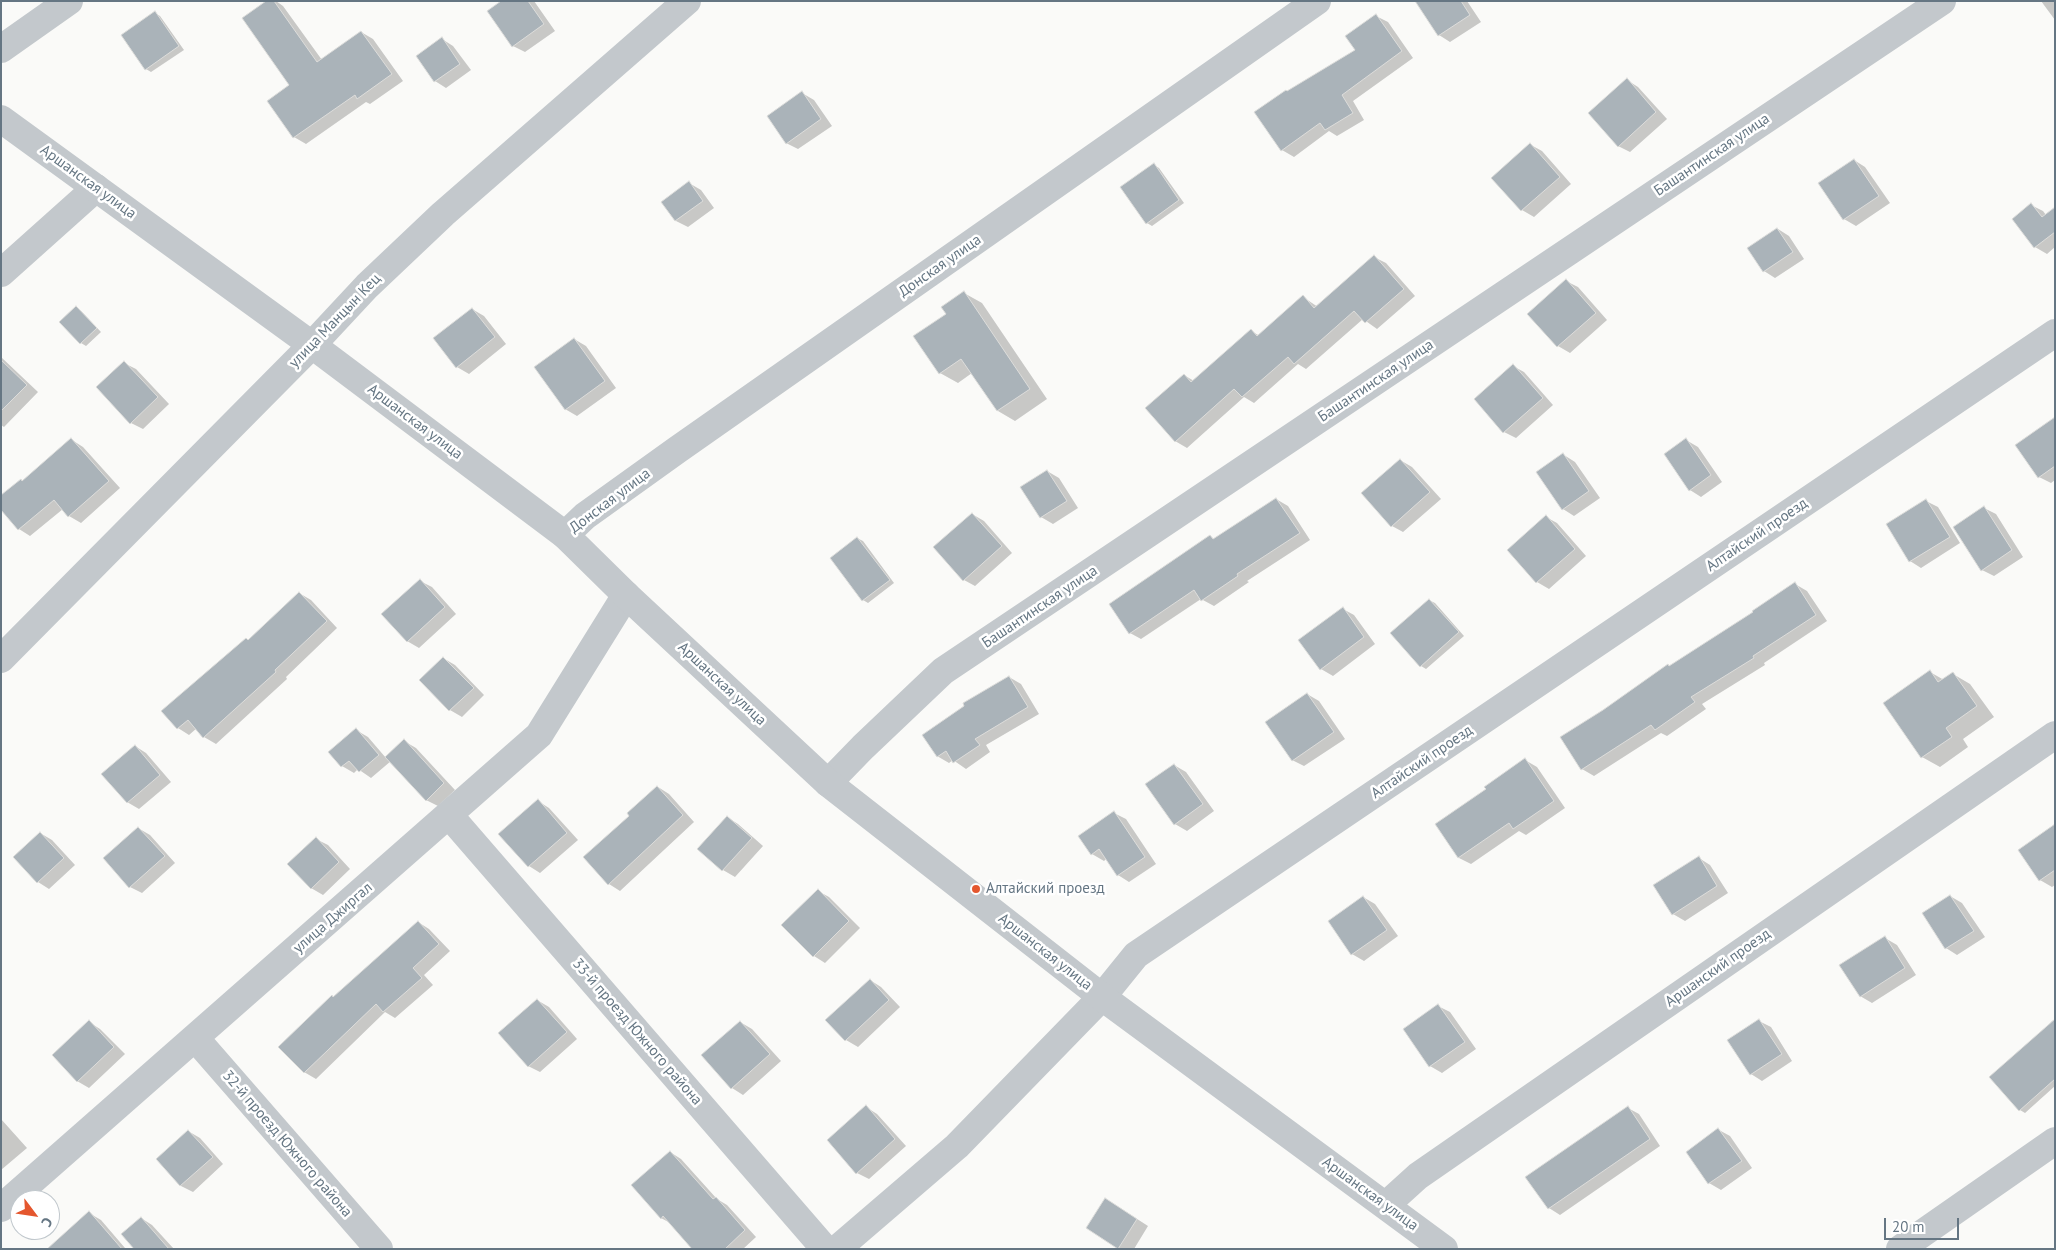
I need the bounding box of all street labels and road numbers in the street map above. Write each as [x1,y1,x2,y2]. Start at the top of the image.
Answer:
street label: Башантинская улица [1651,110,1773,200]
street label: Аршанская улица [37,141,139,223]
street label: Донская улица [895,231,985,301]
street label: улица Манцын Кец [286,270,384,372]
street label: Башантинская улица [1315,336,1437,426]
street label: Аршанская улица [364,380,466,464]
street label: Донская улица [566,465,654,537]
street label: Алтайский проезд [1703,494,1811,576]
street label: Башантинская улица [979,562,1101,652]
street label: Аршанская улица [674,638,770,730]
street label: Алтайский проезд [1368,721,1476,803]
street label: улица Джиргал [290,879,376,957]
street label: Аршанская улица [994,910,1096,994]
street label: Аршанский проезд [1662,925,1774,1011]
street label: 33-й проезд Южного района [568,955,706,1109]
street label: 32-й проезд Южного района [218,1067,356,1221]
street label: Аршанская улица [1319,1153,1421,1235]

